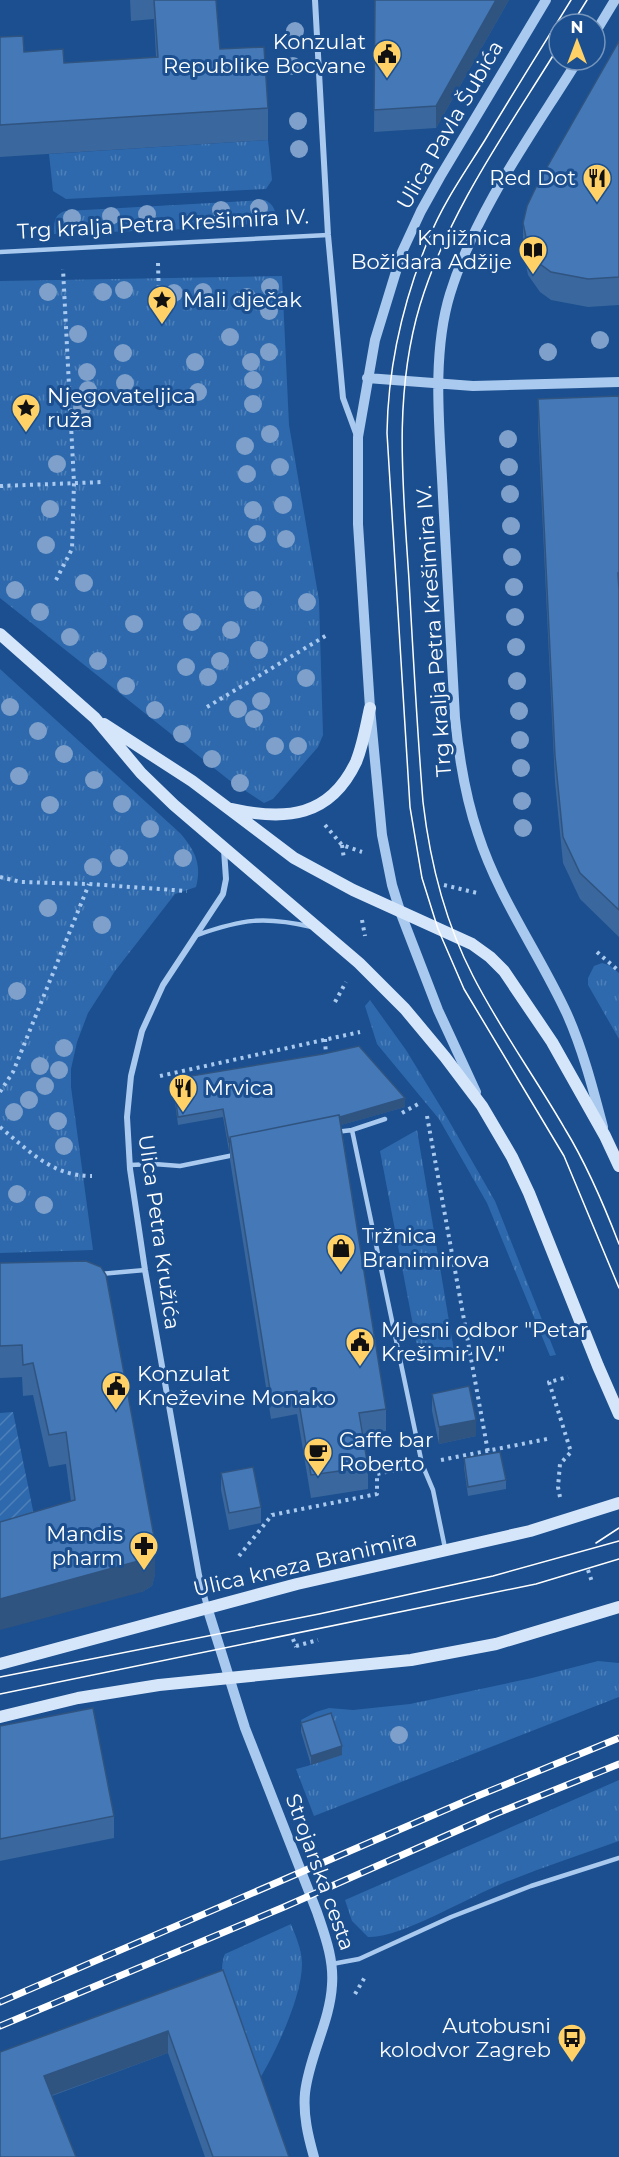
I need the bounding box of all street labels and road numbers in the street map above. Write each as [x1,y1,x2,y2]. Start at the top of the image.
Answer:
street label: Ulica Pavla Šubića [391,36,508,214]
street label: Trg kralja Petra Krešimira IV. [16,203,310,244]
street label: Trg kralja Petra Krešimira IV. [411,484,456,778]
street label: Ulica Petra Kružića [133,1133,186,1331]
street label: Ulica kneza Branimira [191,1526,419,1601]
street label: Strojarska cesta [281,1790,360,1954]

